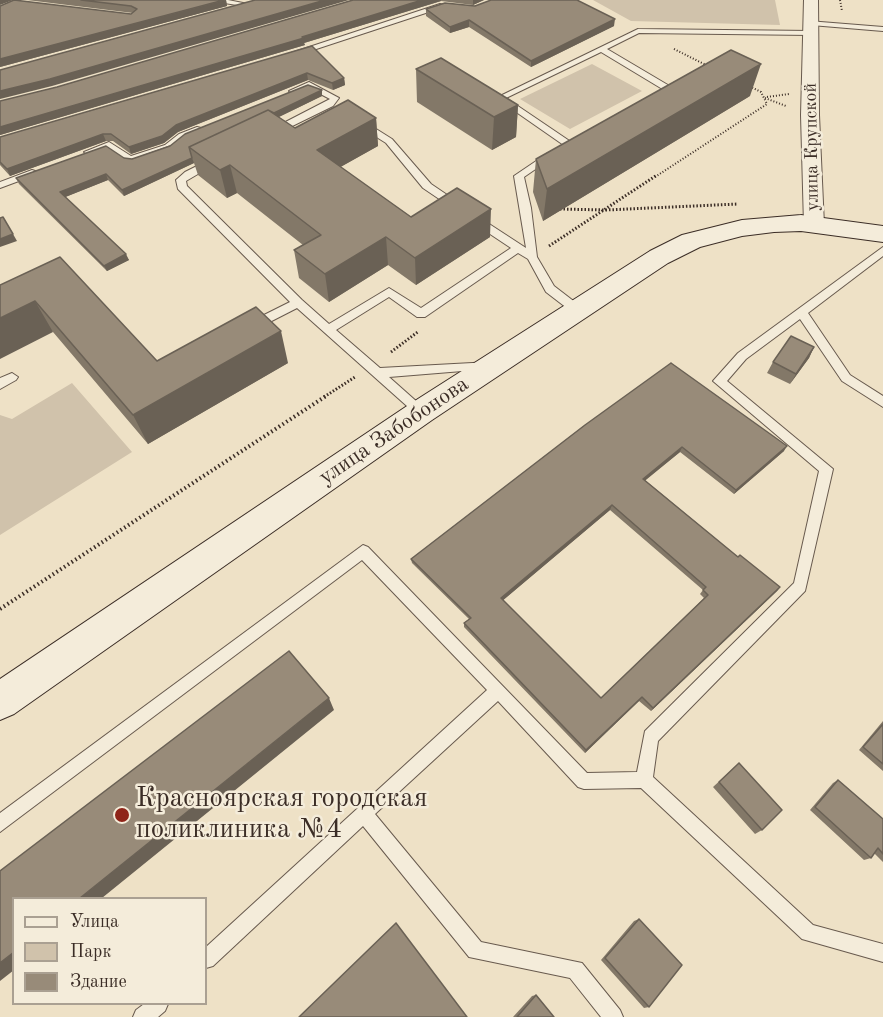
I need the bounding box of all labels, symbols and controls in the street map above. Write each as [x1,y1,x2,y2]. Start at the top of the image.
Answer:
street label: улица Крупской [800,83,824,211]
street label: улица Забобонова [314,371,474,491]
place label: Красноярская городская поликлиника №4 [136,783,428,846]
marker: Красноярская городская поликлиника №4 [113,806,131,824]
legend [12,897,207,1005]
text: Улица [70,913,119,931]
text: Парк [70,943,111,961]
text: Здание [70,973,127,991]

